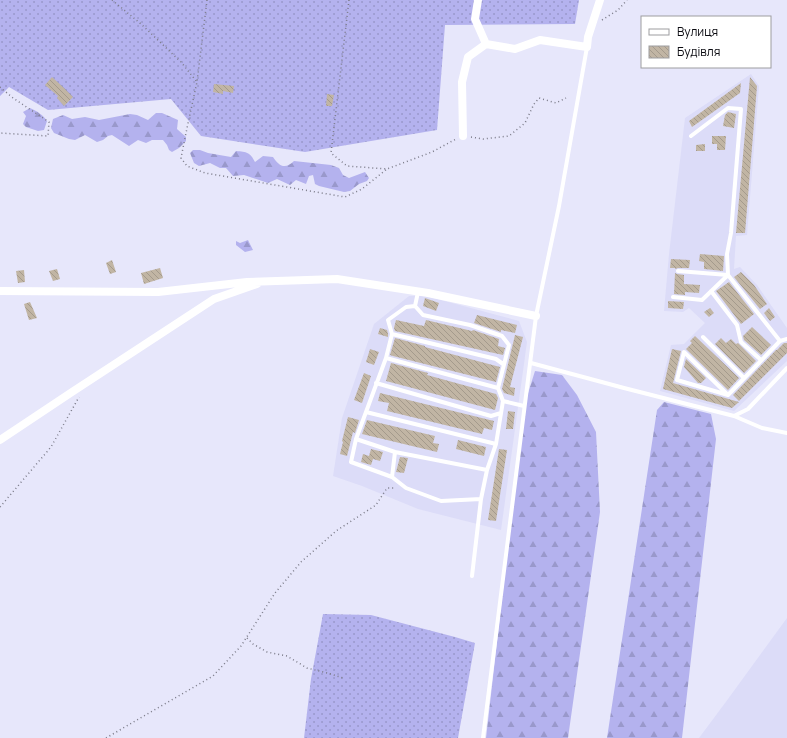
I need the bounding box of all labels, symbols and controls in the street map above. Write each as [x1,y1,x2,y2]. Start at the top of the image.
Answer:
legend [641,16,771,68]
text: Вулиця [677,23,718,40]
text: Будівля [677,43,720,60]

